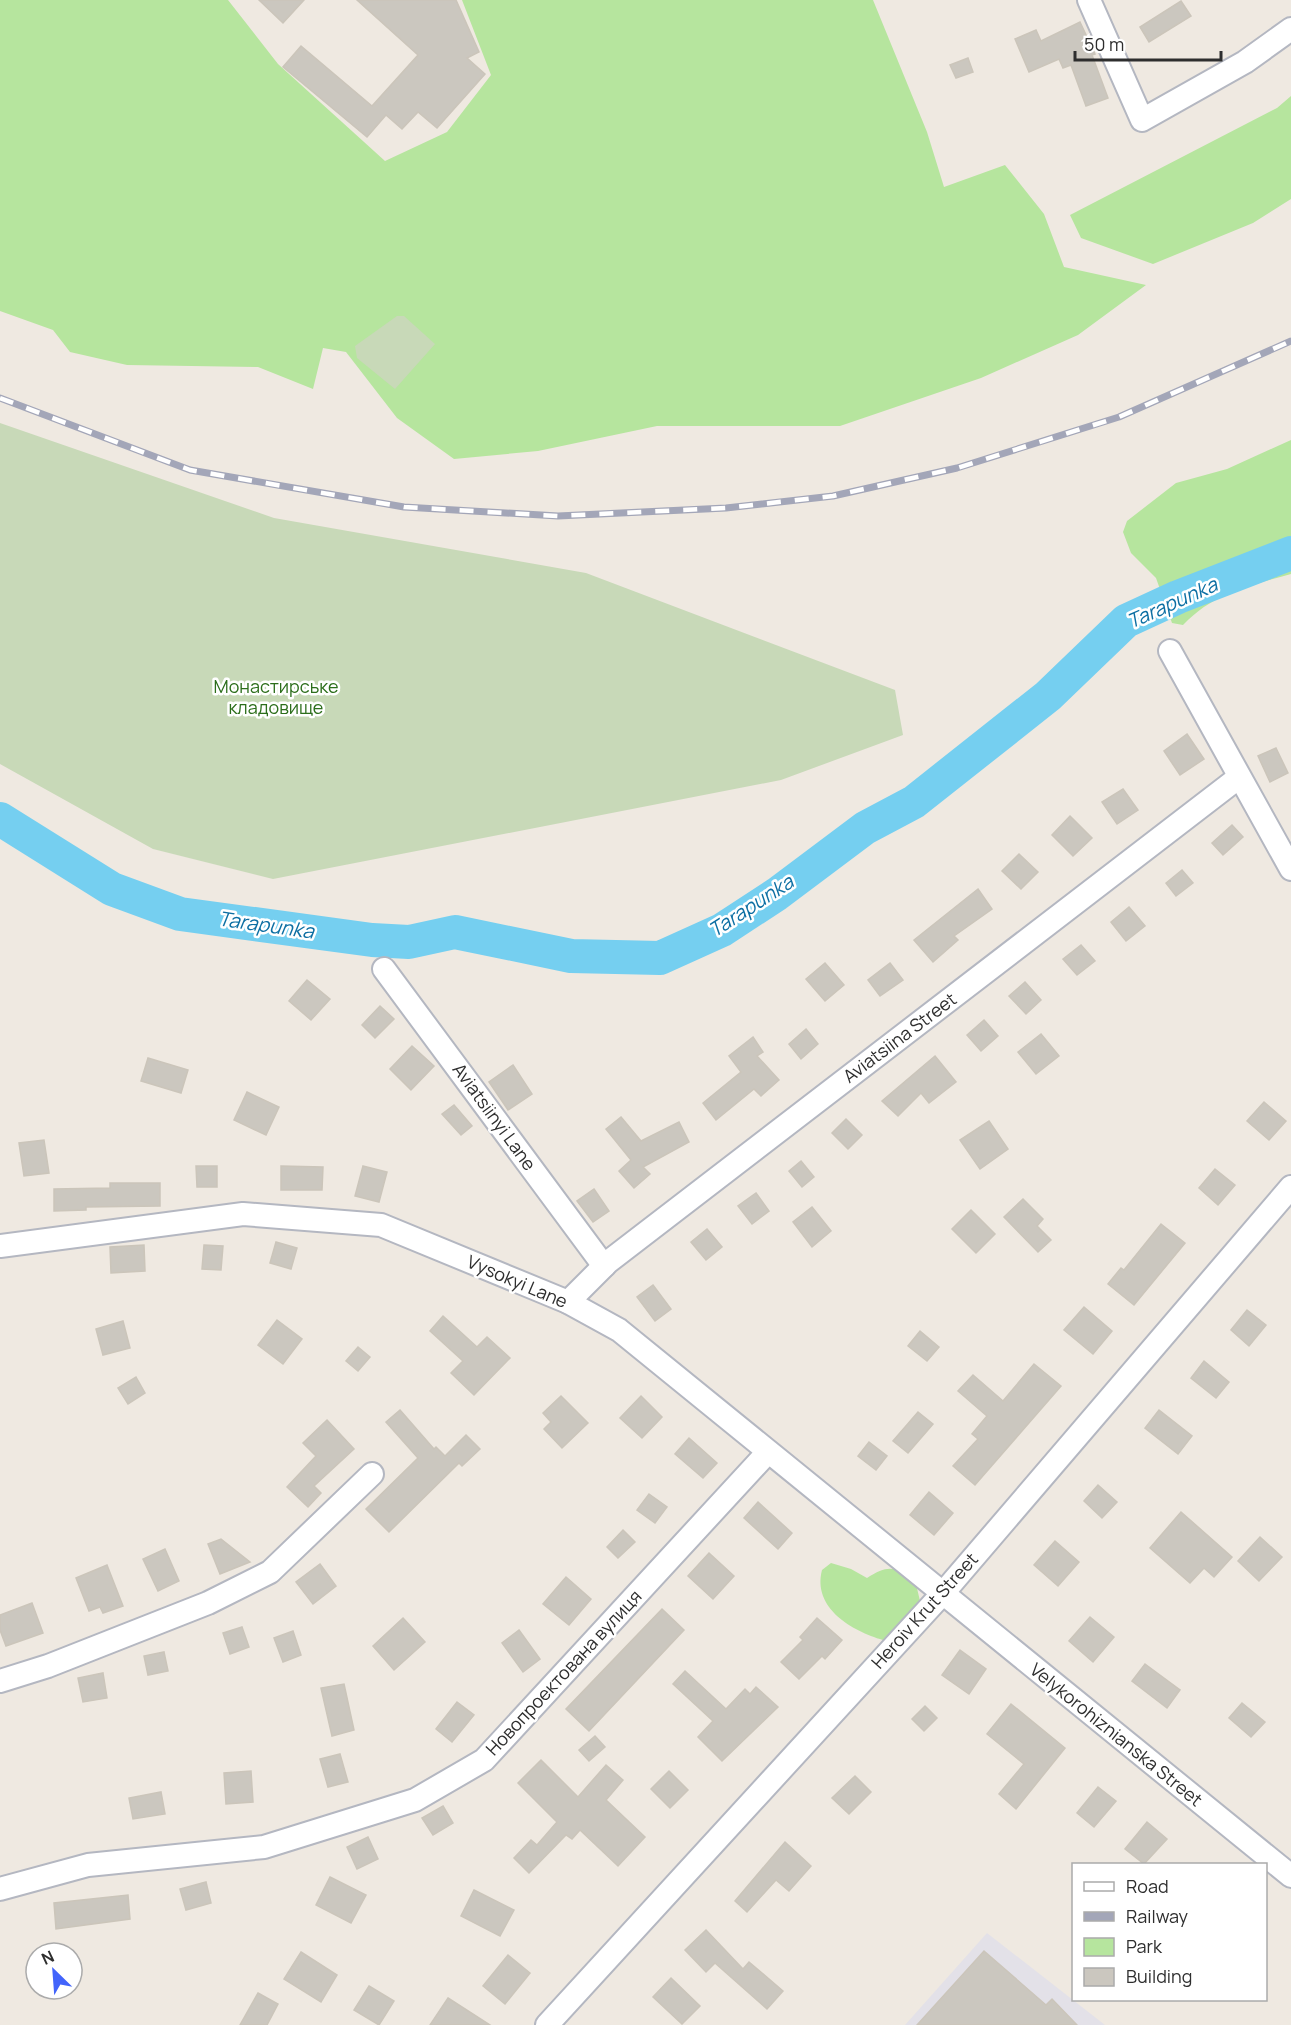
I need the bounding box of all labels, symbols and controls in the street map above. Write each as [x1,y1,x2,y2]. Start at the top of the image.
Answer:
scale bar [1075,24,1220,62]
text: 50 m [1084,32,1124,56]
water label: Tarapunka [1122,570,1222,634]
park label: Монастирське кладовище [214,674,338,719]
water label: Tarapunka [703,868,799,943]
water label: Tarapunka [217,904,316,945]
street label: Aviatsiina Street [838,987,961,1088]
street label: Aviatsiinyi Lane [448,1058,542,1175]
street label: Vysokyi Lane [463,1249,571,1313]
street label: Heroiv Krut Street [866,1547,983,1673]
street label: Новопроектована вулиця [480,1584,646,1760]
street label: Velykorohiznianska Street [1025,1657,1208,1811]
legend [1072,1863,1267,2001]
text: Road [1126,1874,1169,1898]
text: Railway [1126,1904,1188,1928]
text: Park [1126,1934,1163,1958]
north arrow [24,1941,84,2001]
text: N [38,1945,58,1970]
text: Building [1126,1964,1192,1988]

